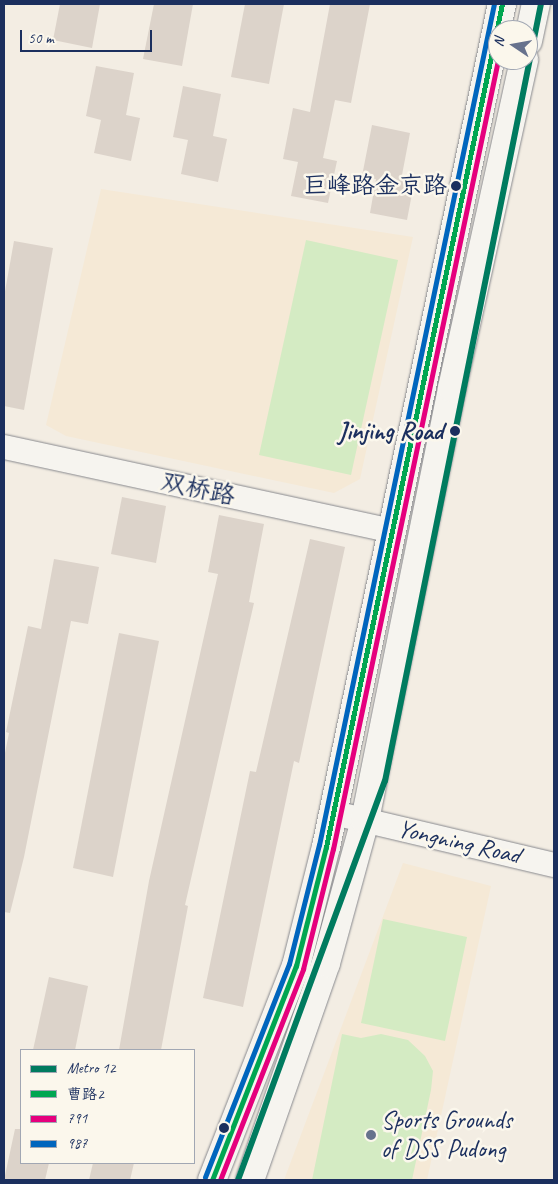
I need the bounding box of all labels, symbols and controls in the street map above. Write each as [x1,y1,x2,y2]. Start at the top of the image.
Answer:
scale bar [22,20,155,52]
north arrow [488,20,538,70]
text: 50 m [28,29,54,48]
text: N [490,36,508,48]
place label: 巨峰路金京路 [303,172,447,200]
marker: 巨峰路金京路 [451,181,461,191]
place label: Jinjing Road [339,416,443,446]
marker: Jinjing Road [447,423,463,439]
street label: 双桥路 [158,467,238,511]
street label: Yongning Road [395,813,523,871]
legend [20,1049,195,1164]
text: Metro 12 [67,1059,115,1078]
text: 曹路2 [67,1085,104,1104]
place label: Sports Grounds of DSS Pudong [381,1106,512,1165]
text: 791 [67,1109,87,1128]
unlabelled marker [219,1123,229,1133]
marker: Sports Grounds of DSS Pudong [365,1129,377,1141]
text: 987 [67,1134,87,1153]

